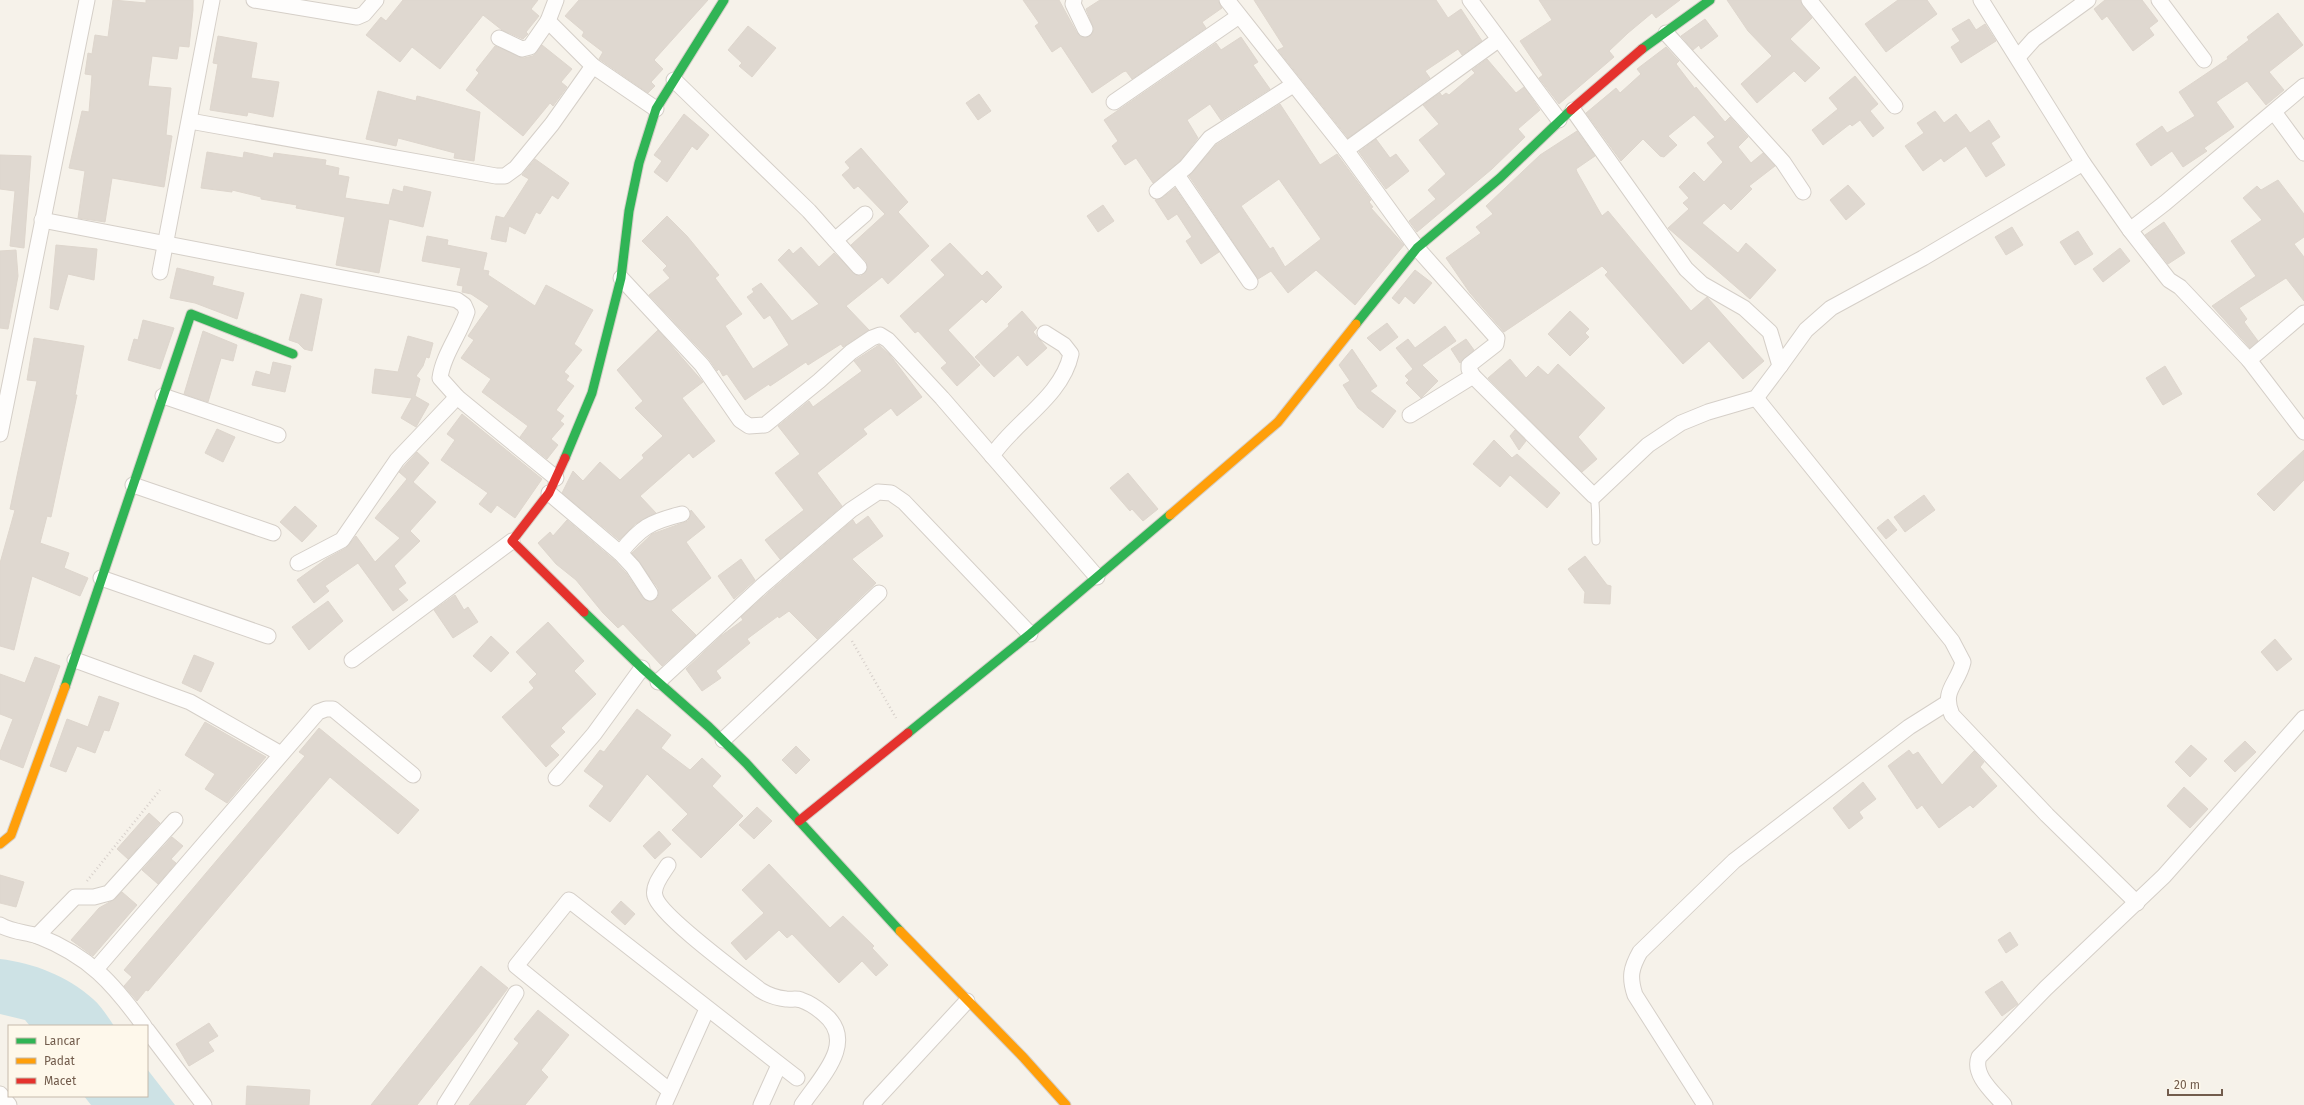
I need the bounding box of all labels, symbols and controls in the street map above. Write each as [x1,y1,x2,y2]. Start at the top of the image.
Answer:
legend [8,1025,148,1097]
text: Lancar [44,1034,81,1048]
text: Padat [44,1054,76,1068]
scale bar [2168,1071,2222,1097]
text: Macet [44,1074,77,1088]
text: 20 m [2174,1078,2200,1092]

